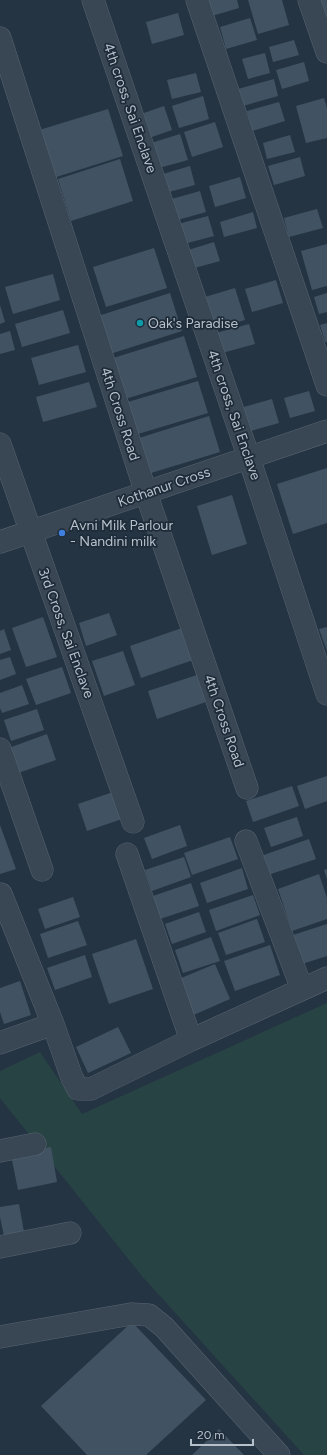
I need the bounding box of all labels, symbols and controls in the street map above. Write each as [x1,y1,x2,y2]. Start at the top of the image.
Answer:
street label: 4th cross, Sai Enclave [100,41,160,176]
place label: Oak's Paradise [148,315,239,332]
marker: Oak's Paradise [135,318,145,328]
street label: 4th cross, Sai Enclave [204,348,264,483]
street label: 4th Cross Road [97,365,143,463]
street label: Kothanur Cross [116,463,212,511]
place label: Avni Milk Parlour - Nandini milk [70,517,173,550]
marker: Avni Milk Parlour - Nandini milk [57,528,67,538]
street label: 3rd Cross, Sai Enclave [34,565,98,701]
street label: 4th Cross Road [200,672,248,770]
scale bar [191,1421,253,1447]
text: 20 m [197,1428,225,1442]

